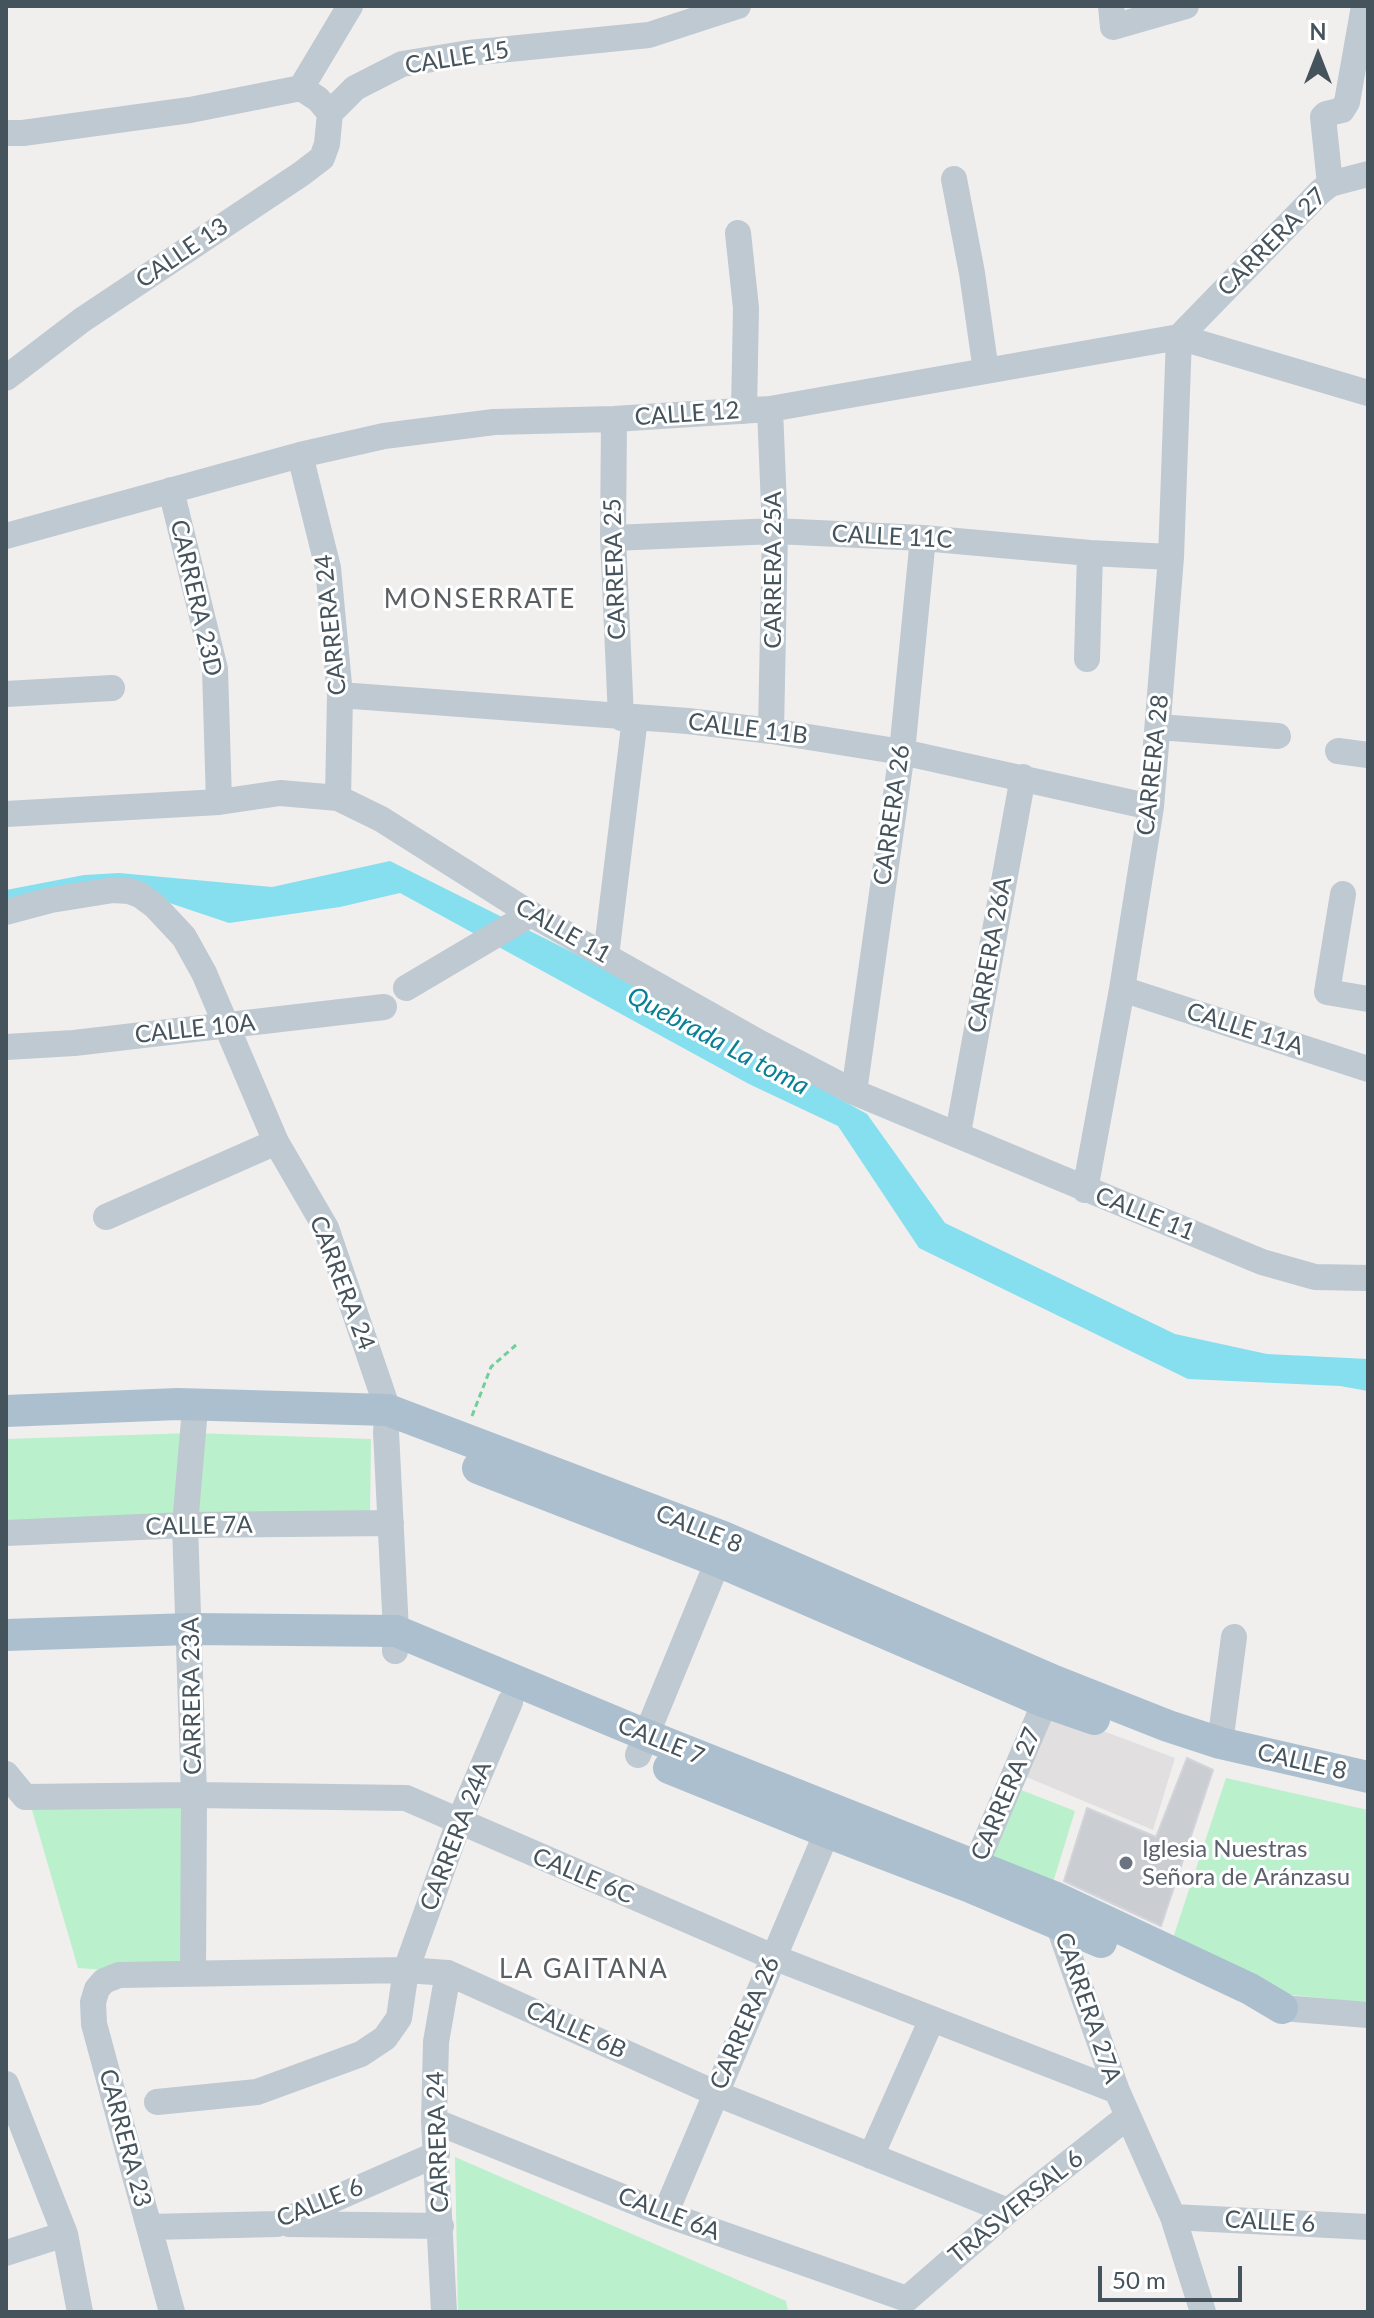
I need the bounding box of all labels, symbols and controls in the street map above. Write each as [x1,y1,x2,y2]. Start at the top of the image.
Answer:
north arrow [1278,16,1358,96]
text: N [1310,18,1326,45]
street label: CALLE 15 [403,36,511,80]
street label: CARRERA 27 [1212,182,1332,302]
street label: CALLE 13 [131,212,233,294]
street label: CALLE 12 [634,396,740,432]
street label: CARRERA 25A [759,491,787,649]
street label: CARRERA 25 [598,498,632,640]
street label: CARRERA 23D [164,517,228,679]
street label: CALLE 11C [831,519,953,555]
street label: CARRERA 24 [309,553,353,697]
district label: MONSERRATE [384,584,576,616]
street label: CARRERA 28 [1131,693,1175,837]
street label: CALLE 11B [687,707,809,751]
street label: CARRERA 26 [868,743,916,887]
street label: CARRERA 26A [962,875,1018,1035]
street label: CALLE 11 [510,892,616,970]
water label: Quebrada La toma [622,980,814,1102]
street label: CALLE 11A [1183,997,1307,1061]
street label: CALLE 10A [133,1008,257,1050]
street label: CALLE 11 [1091,1181,1199,1247]
street label: CARRERA 24 [303,1212,381,1354]
street label: CALLE 8 [651,1499,747,1559]
street label: CALLE 7A [145,1511,253,1541]
street label: CARRERA 23A [176,1617,208,1775]
street label: CALLE 7 [613,1711,709,1771]
street label: CARRERA 27 [965,1723,1047,1865]
street label: CALLE 8 [1254,1738,1350,1786]
street label: CARRERA 24A [414,1757,498,1915]
place label: Iglesia Nuestras Señora de Aránzasu [1142,1835,1350,1891]
street label: CALLE 6C [528,1842,638,1910]
marker: Iglesia Nuestras Señora de Aránzasu [1117,1854,1135,1872]
street label: CARRERA 27A [1049,1929,1127,2087]
street label: CARRERA 26 [704,1952,786,2094]
district label: LA GAITANA [499,1954,669,1986]
street label: CALLE 6B [522,1995,630,2065]
street label: CARRERA 23 [93,2066,157,2210]
street label: CARRERA 24 [421,2071,455,2213]
street label: TRASVERSAL 6 [943,2144,1089,2270]
street label: CALLE 6 [272,2173,368,2233]
street label: CALLE 6A [614,2181,724,2247]
street label: CALLE 6 [1224,2205,1316,2239]
scale bar [1102,2250,1246,2300]
text: 50 m [1112,2265,1166,2294]

